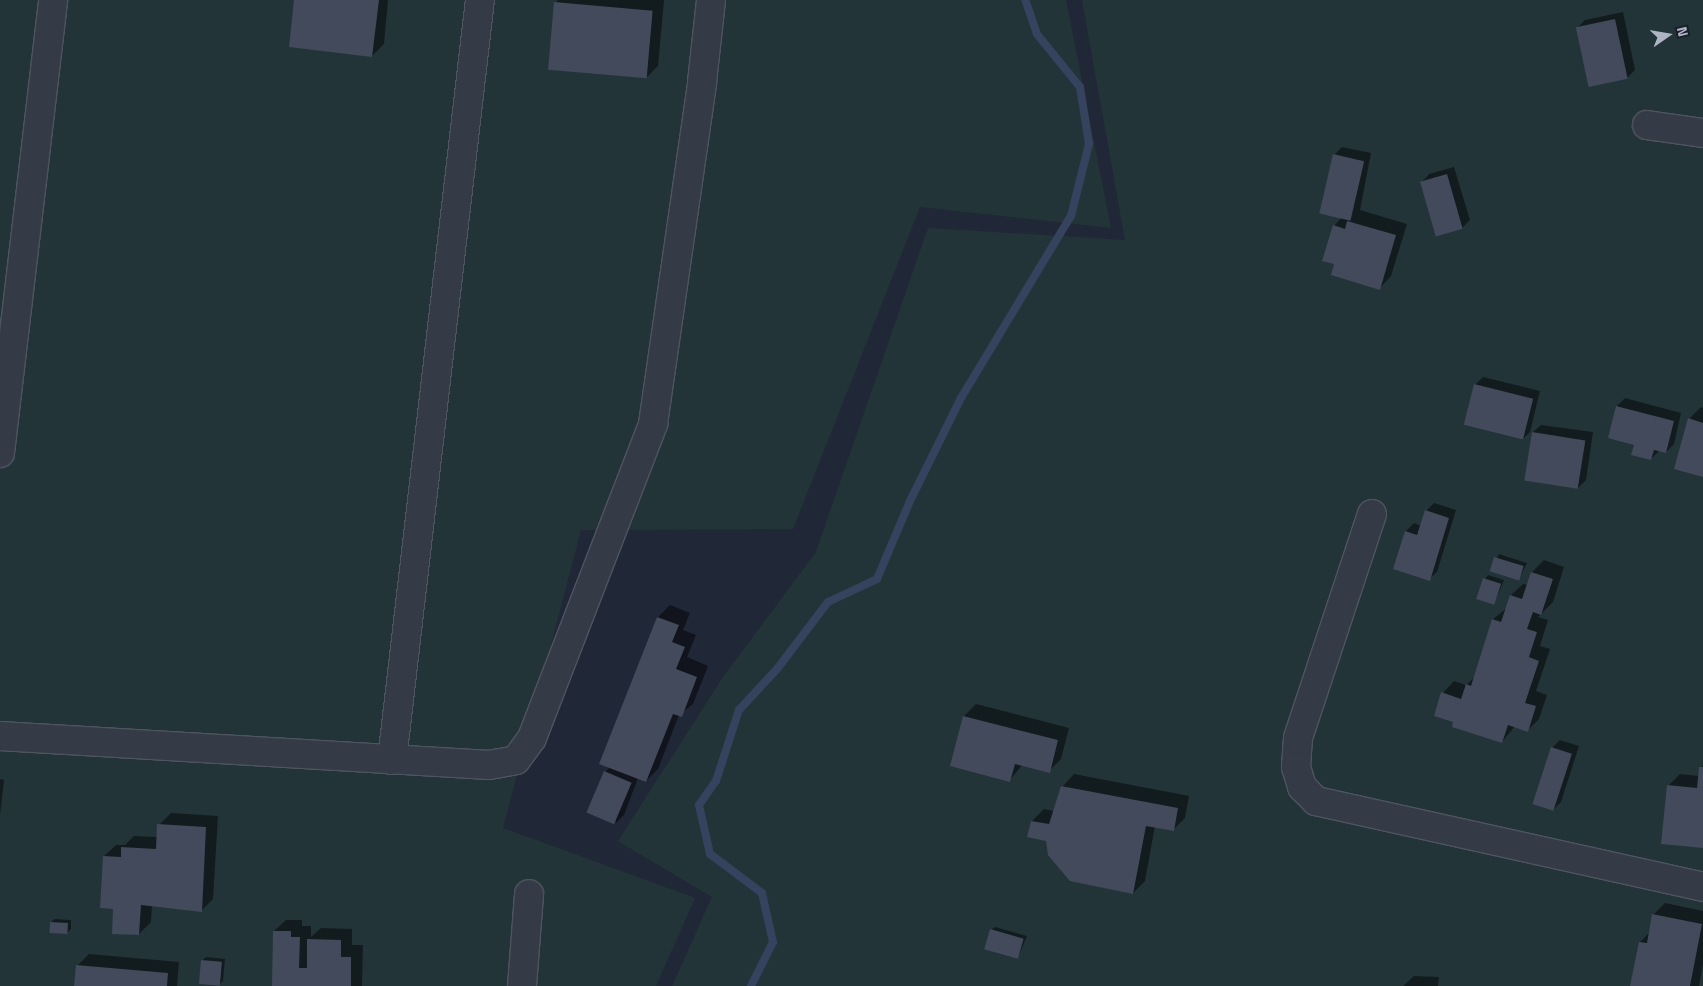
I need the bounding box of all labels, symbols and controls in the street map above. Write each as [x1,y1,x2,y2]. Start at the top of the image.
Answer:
north arrow [1643,10,1693,60]
text: N [1672,24,1694,39]

